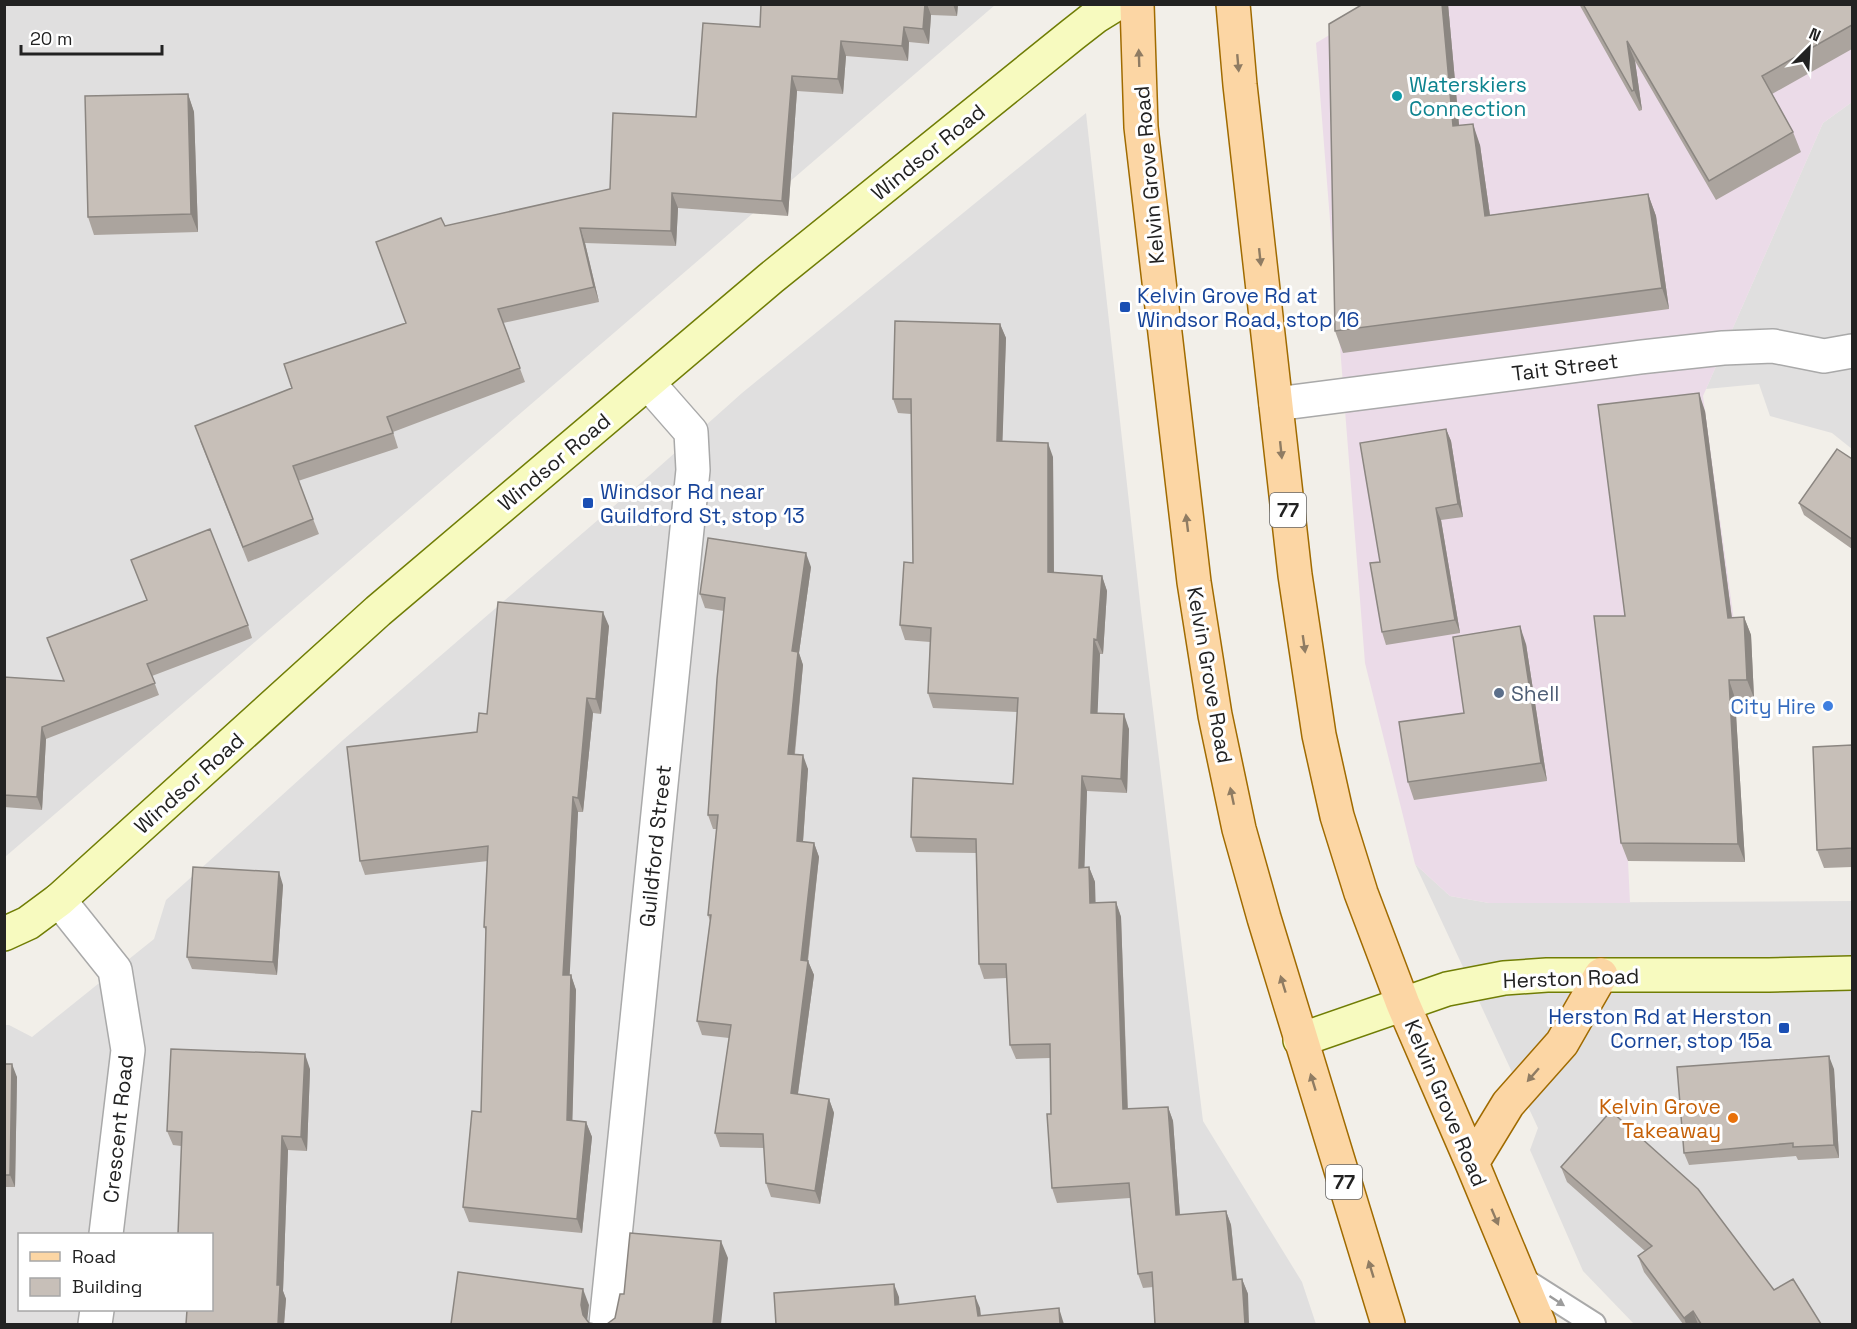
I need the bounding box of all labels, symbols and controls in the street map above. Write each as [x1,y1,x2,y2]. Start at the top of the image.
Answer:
scale bar [21,18,162,56]
north arrow [1779,18,1839,78]
text: N [1806,23,1824,47]
text: 20 m [30,27,73,50]
one-way arrow [1135,49,1144,68]
one-way arrow [1233,53,1243,72]
place label: Waterskiers Connection [1409,71,1527,122]
street label: Kelvin Grove Road [1128,85,1170,265]
marker: Waterskiers Connection [1390,89,1404,103]
street label: Windsor Road [866,98,990,206]
one-way arrow [1255,247,1264,266]
place label: Kelvin Grove Rd at Windsor Road, stop 16 [1137,282,1359,333]
marker: Kelvin Grove Rd at Windsor Road, stop 16 [1118,300,1132,314]
street label: Tait Street [1510,347,1620,387]
street label: Windsor Road [492,407,616,517]
one-way arrow [1277,441,1286,460]
place label: Windsor Rd near Guildford St, stop 13 [600,478,805,529]
road number: 77 [1270,493,1306,527]
marker: Windsor Rd near Guildford St, stop 13 [581,496,595,510]
one-way arrow [1182,514,1192,533]
street label: Kelvin Grove Road [1181,585,1239,765]
one-way arrow [1300,635,1309,654]
place label: Shell [1511,680,1559,707]
marker: Shell [1492,686,1506,700]
place label: City Hire [1731,693,1816,720]
marker: City Hire [1821,699,1835,713]
street label: Windsor Road [128,727,250,839]
street label: Guildford Street [633,764,677,928]
one-way arrow [1227,786,1236,805]
street label: Herston Road [1502,962,1640,994]
one-way arrow [1278,975,1287,993]
place label: Herston Rd at Herston Corner, stop 15a [1548,1003,1772,1054]
street label: Kelvin Grove Road [1399,1015,1493,1191]
marker: Herston Rd at Herston Corner, stop 15a [1777,1021,1791,1035]
street label: Crescent Road [97,1054,139,1204]
one-way arrow [1527,1067,1540,1082]
one-way arrow [1308,1073,1317,1091]
place label: Kelvin Grove Takeaway [1599,1093,1721,1144]
marker: Kelvin Grove Takeaway [1726,1111,1740,1125]
road number: 77 [1326,1165,1362,1199]
one-way arrow [1491,1208,1500,1226]
legend [18,1233,213,1311]
text: Road [72,1245,116,1268]
one-way arrow [1366,1260,1375,1278]
text: Building [72,1275,142,1298]
one-way arrow [1549,1295,1565,1306]

